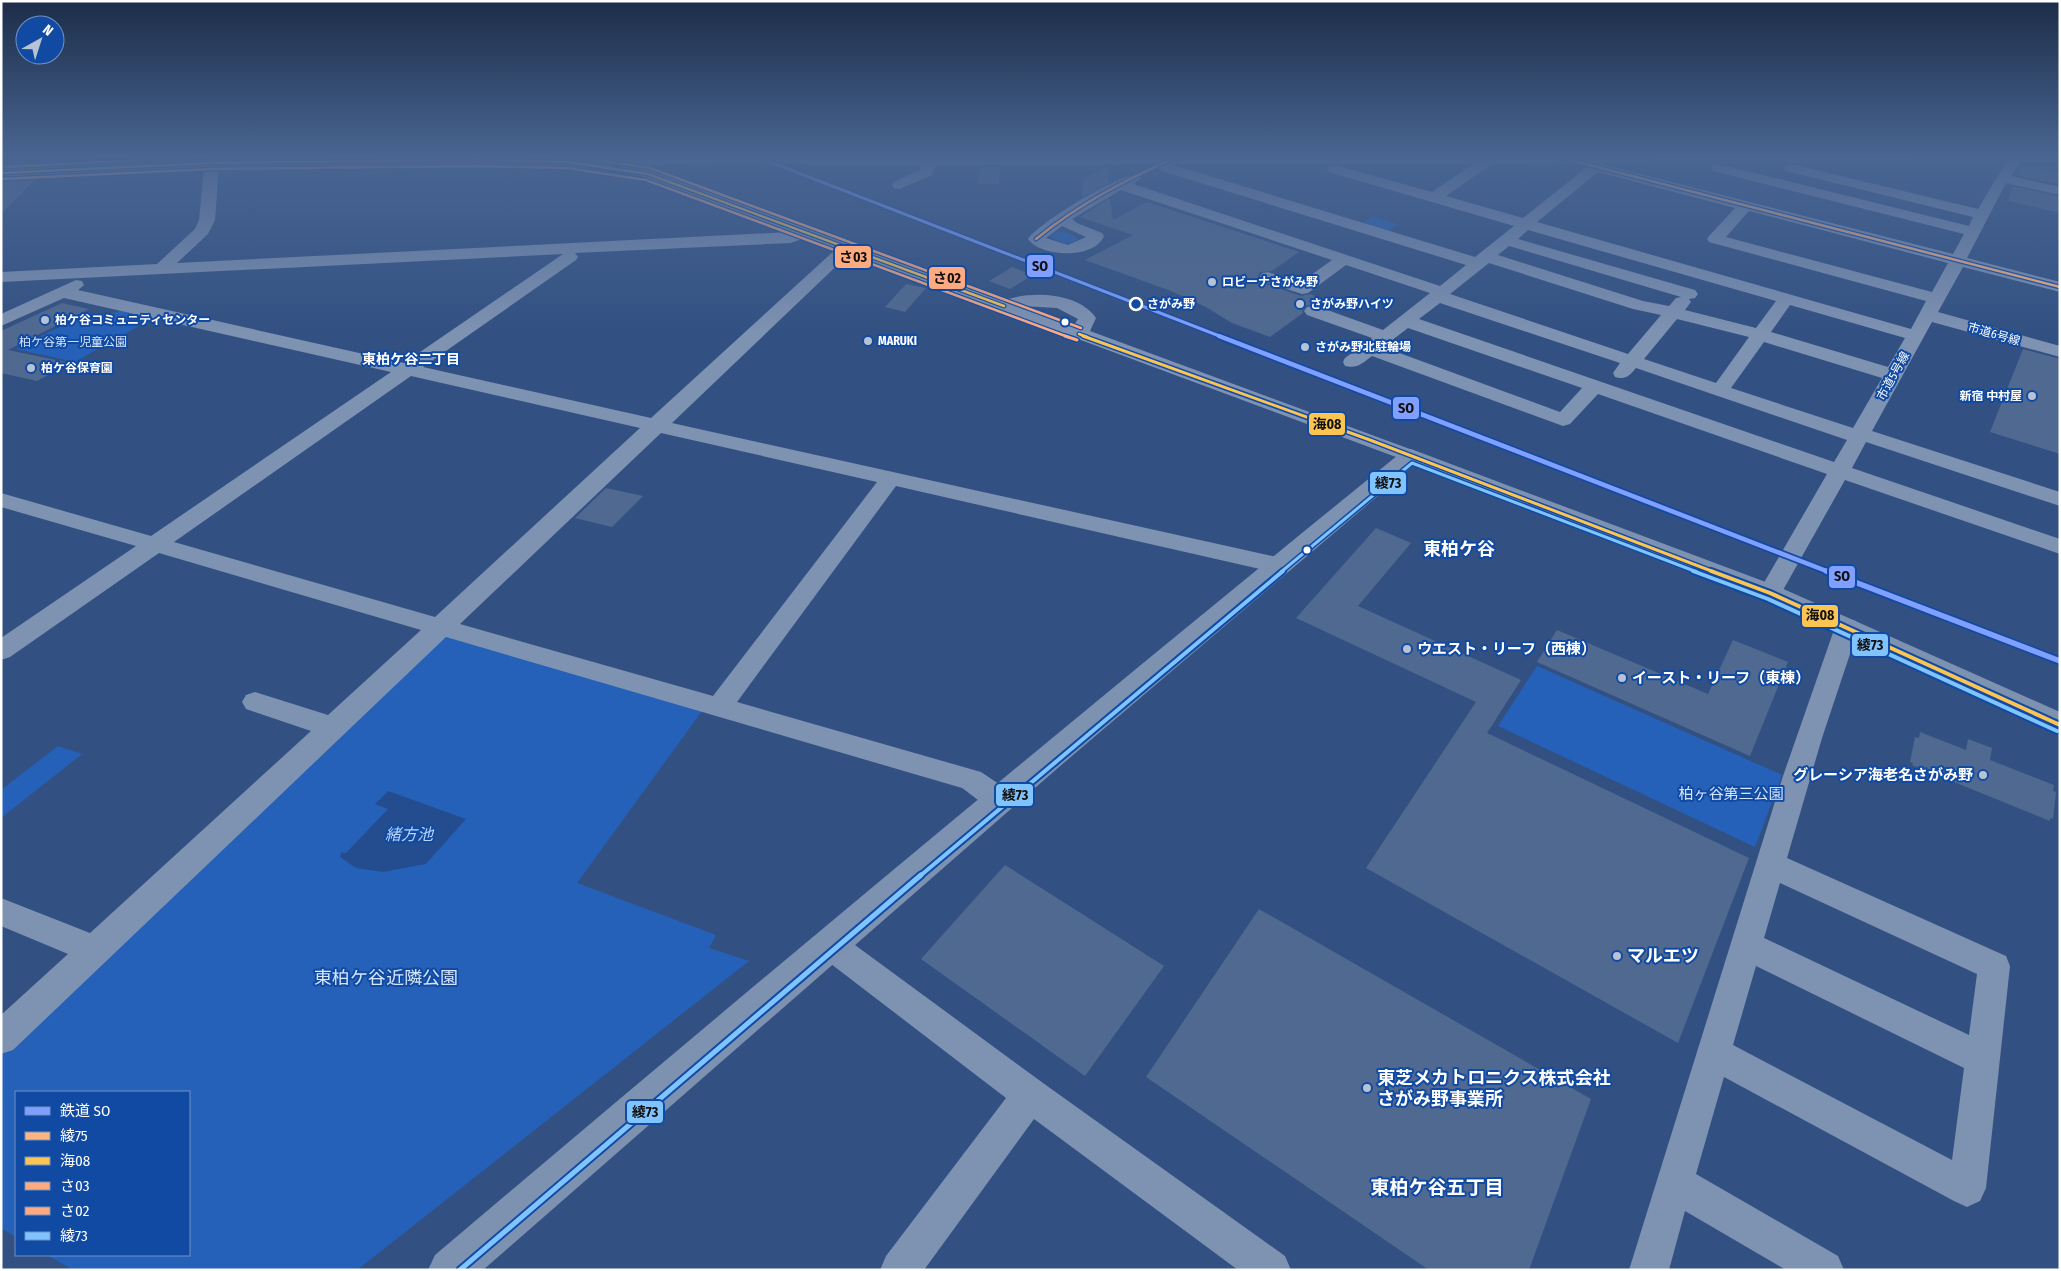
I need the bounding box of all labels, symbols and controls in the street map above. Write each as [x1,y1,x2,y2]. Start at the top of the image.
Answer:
north arrow [15,15,65,65]
text: N [39,21,56,40]
line badge: さ03 [834,245,872,269]
text: さ03 [839,249,867,266]
line badge: SO [1026,254,1054,278]
text: SO [1032,258,1048,275]
line badge: さ02 [928,266,966,290]
text: さ02 [933,270,962,287]
place label: ロビーナさがみ野 [1222,275,1318,289]
marker: ロビーナさがみ野 [1206,276,1218,288]
marker: さがみ野 [1129,297,1143,311]
place label: さがみ野 [1147,297,1195,311]
place label: さがみ野ハイツ [1310,297,1394,311]
marker: さがみ野ハイツ [1294,298,1306,310]
place label: 柏ケ谷コミュニティセンター [55,313,210,327]
marker: 柏ケ谷コミュニティセンター [39,314,51,326]
unlabelled marker [1060,317,1070,327]
street label: 市道6号線 [1966,320,2022,348]
place label: MARUKI [878,334,917,348]
park label: 柏ケ谷第一児童公園 [19,335,127,349]
marker: MARUKI [862,335,874,347]
place label: さがみ野北駐輪場 [1315,340,1411,354]
marker: さがみ野北駐輪場 [1299,341,1311,353]
street label: 市道5号線 [1874,349,1912,403]
district label: 東柏ケ谷二丁目 [362,351,460,368]
place label: 柏ケ谷保育園 [41,361,113,375]
marker: 柏ケ谷保育園 [25,362,37,374]
place label: 新宿 中村屋 [1960,389,2022,403]
marker: 新宿 中村屋 [2026,390,2038,402]
line badge: SO [1392,396,1420,420]
text: SO [1398,400,1414,417]
line badge: 海08 [1308,412,1346,436]
text: 海08 [1312,416,1342,433]
line badge: 綾73 [1369,471,1407,495]
text: 綾73 [1375,475,1402,492]
district label: 東柏ケ谷 [1423,538,1495,560]
unlabelled marker [1302,545,1312,555]
line badge: SO [1828,565,1856,589]
text: SO [1834,568,1850,585]
line badge: 海08 [1801,604,1839,628]
text: 海08 [1805,607,1835,624]
line badge: 綾73 [1851,633,1889,657]
text: 綾73 [1857,637,1884,654]
place label: ウエスト・リーフ（西棟） [1417,640,1596,658]
marker: ウエスト・リーフ（西棟） [1401,643,1413,655]
place label: イースト・リーフ（東棟） [1632,669,1810,687]
marker: イースト・リーフ（東棟） [1616,672,1628,684]
place label: グレーシア海老名さがみ野 [1793,766,1973,784]
marker: グレーシア海老名さがみ野 [1977,769,1989,781]
line badge: 綾73 [995,783,1034,807]
park label: 柏ヶ谷第三公園 [1678,785,1784,803]
text: 綾73 [1002,787,1029,804]
water label: 緒方池 [385,825,435,844]
place label: マルエツ [1627,945,1699,967]
marker: マルエツ [1611,950,1623,962]
park label: 東柏ケ谷近隣公園 [314,967,458,989]
place label: 東芝メカトロニクス株式会社 さがみ野事業所 [1377,1067,1610,1110]
marker: 東芝メカトロニクス株式会社 さがみ野事業所 [1361,1082,1373,1094]
legend [15,1091,190,1256]
line badge: 綾73 [626,1100,664,1124]
text: 鉄道 SO [60,1102,110,1120]
text: 綾73 [632,1104,659,1121]
text: 綾75 [60,1127,88,1145]
text: 海08 [60,1152,90,1170]
district label: 東柏ケ谷五丁目 [1370,1176,1504,1199]
text: さ03 [60,1177,90,1195]
text: さ02 [60,1202,90,1220]
text: 綾73 [60,1227,88,1245]

